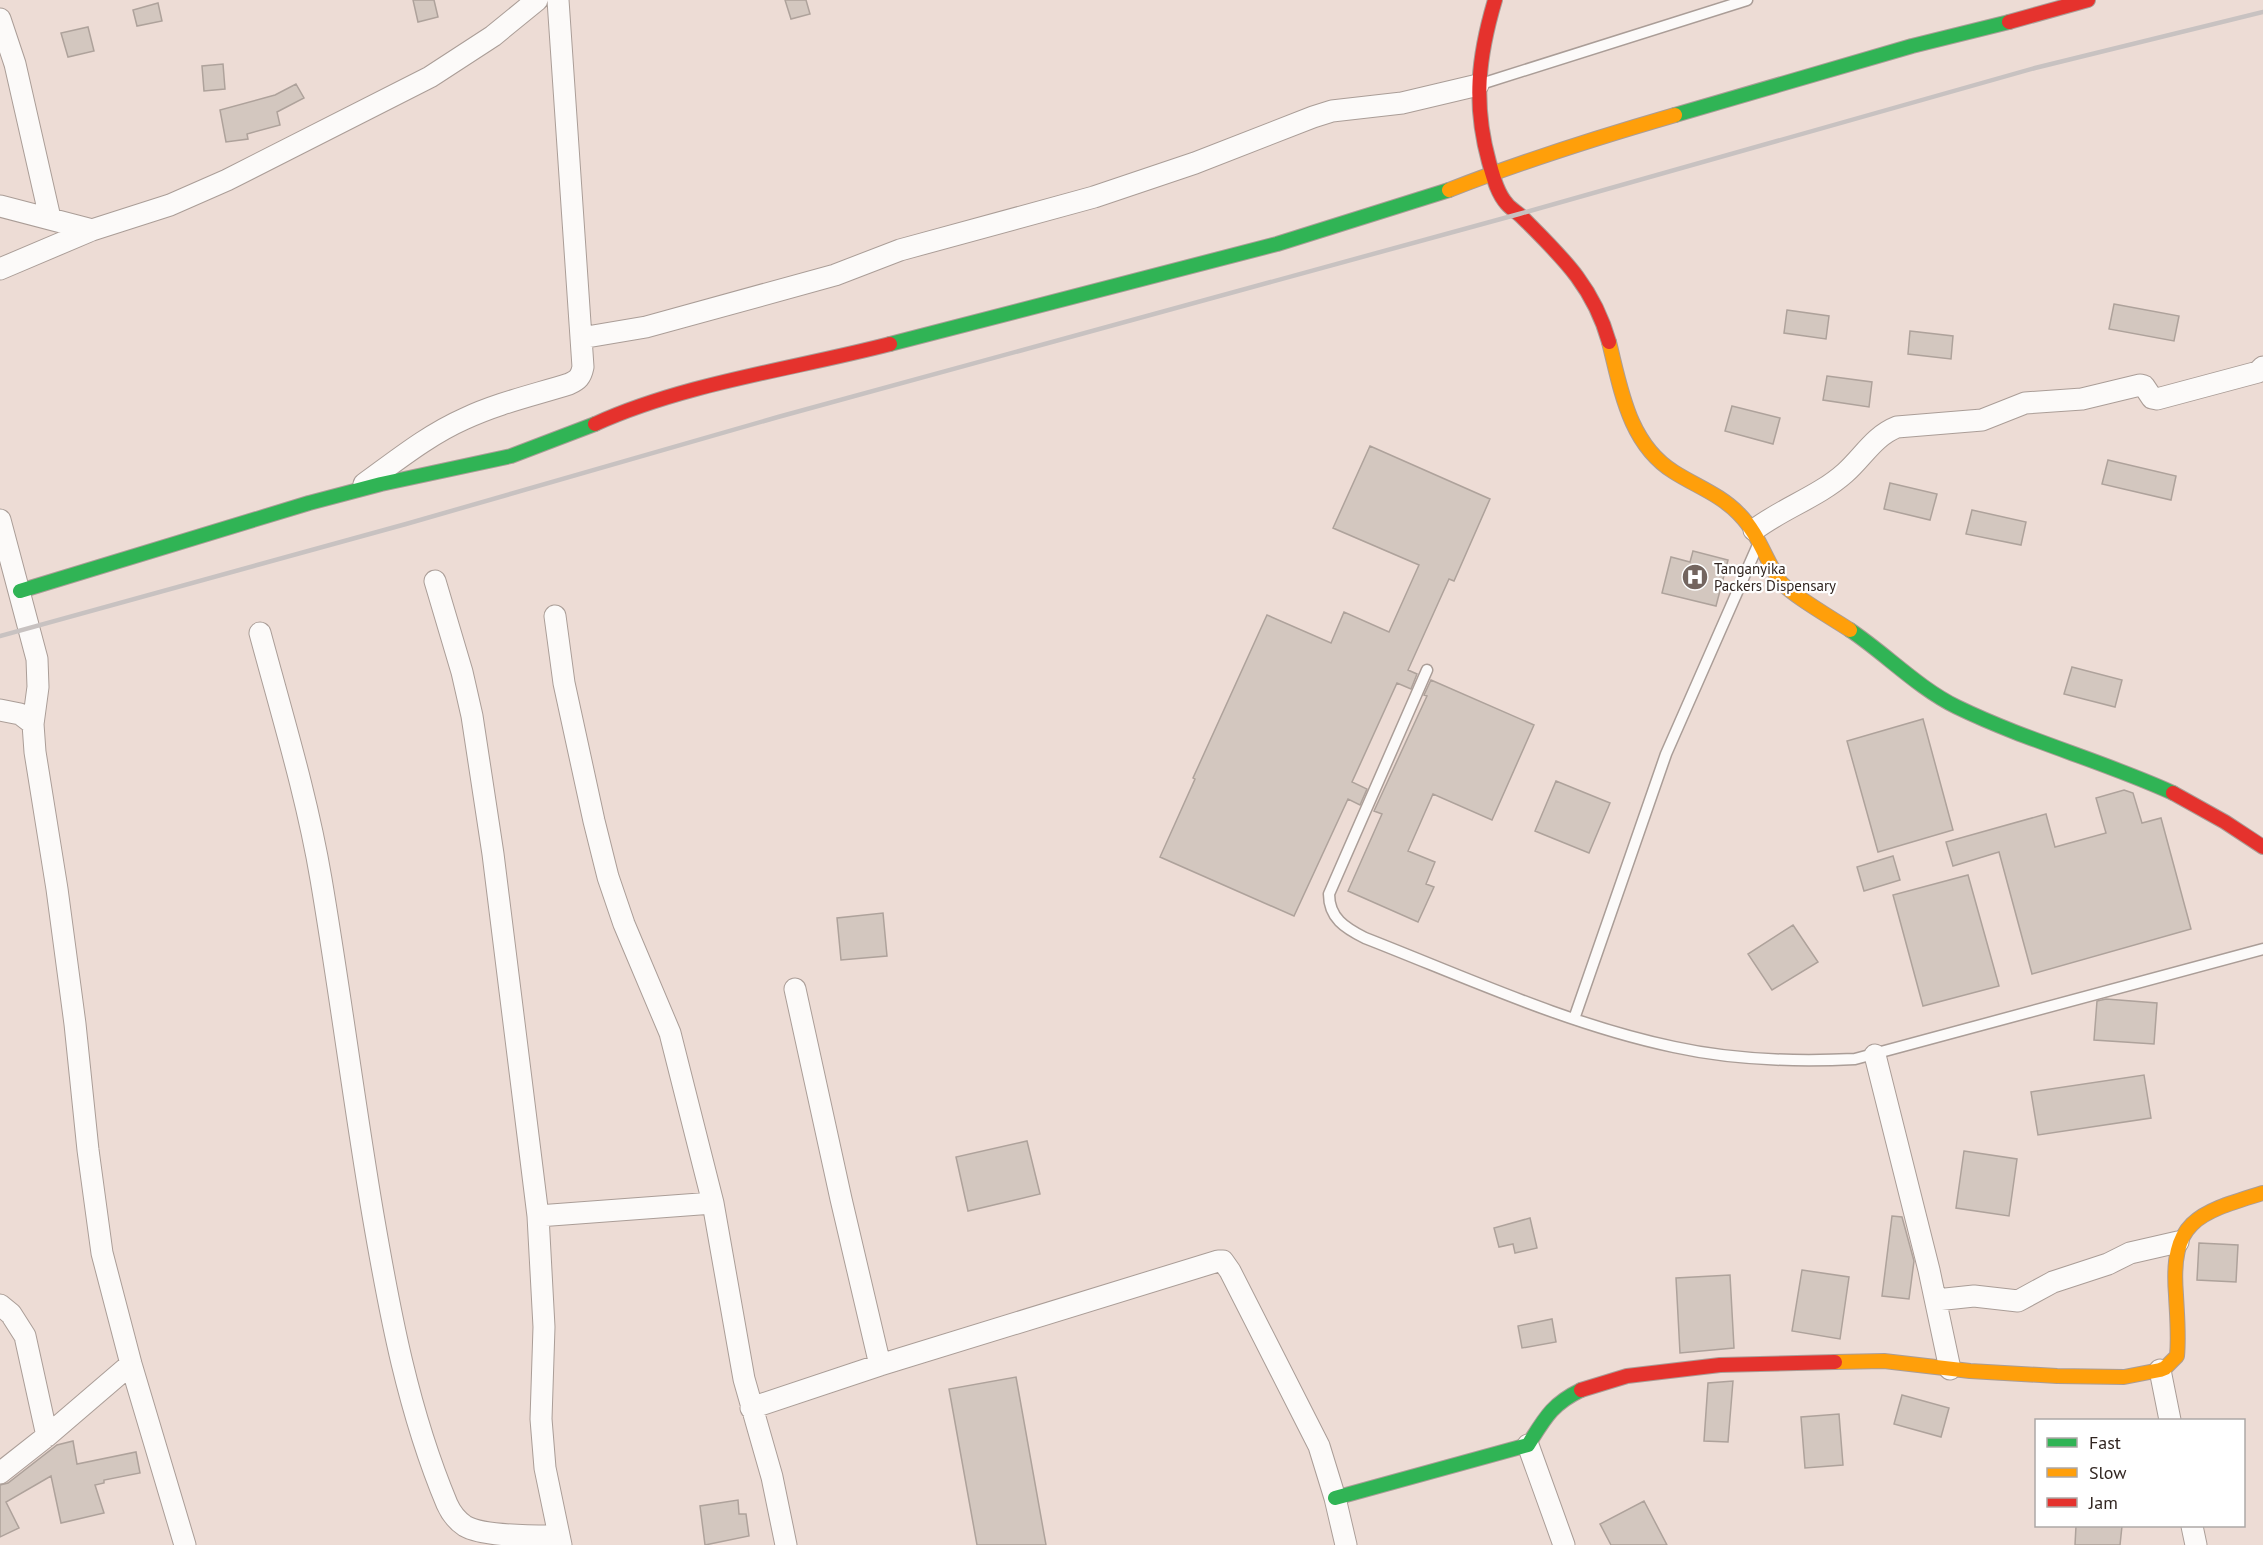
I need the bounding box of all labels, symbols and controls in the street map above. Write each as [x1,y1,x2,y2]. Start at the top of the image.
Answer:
place label: Tanganyika Packers Dispensary [1714,559,1836,595]
hospital icon: Tanganyika Packers Dispensary [1680,562,1710,592]
legend [2035,1419,2245,1527]
text: Fast [2089,1431,2121,1454]
text: Slow [2089,1461,2127,1484]
text: Jam [2088,1491,2118,1514]

